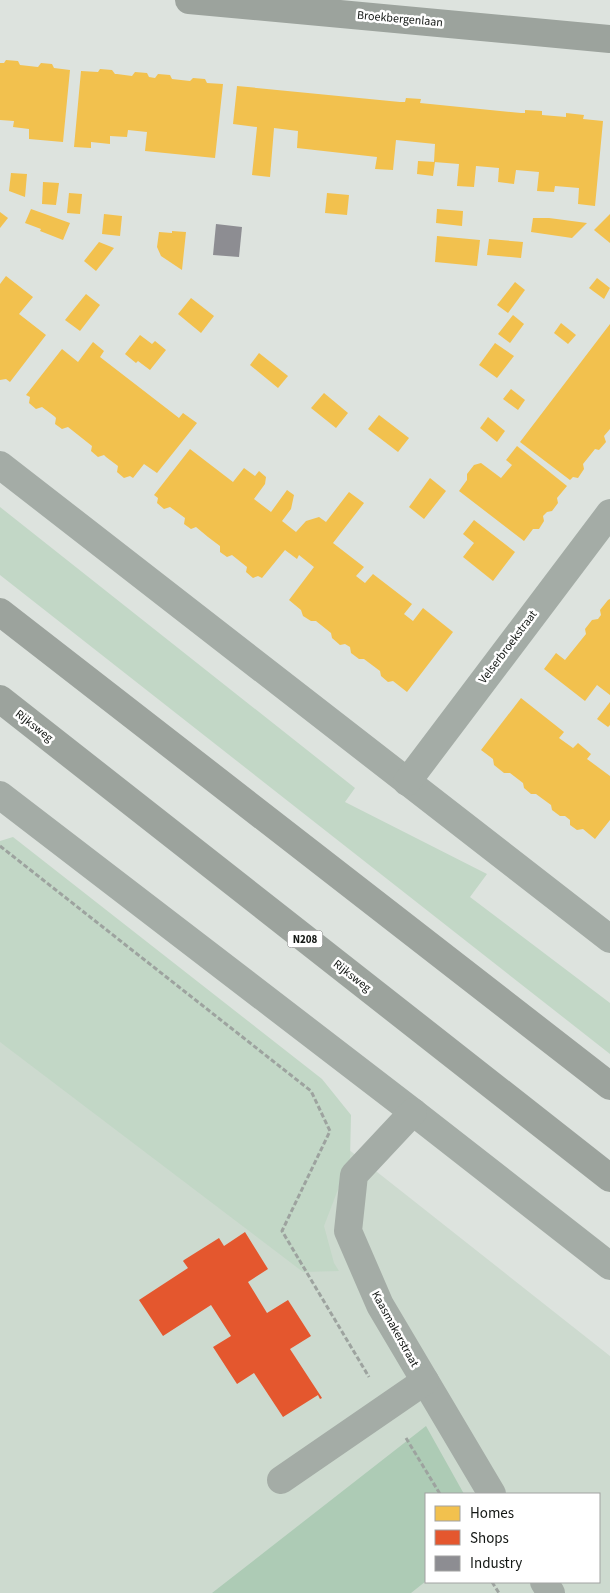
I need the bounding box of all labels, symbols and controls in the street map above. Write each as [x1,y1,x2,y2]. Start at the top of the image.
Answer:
street label: Broekbergenlaan [356,7,444,31]
street label: Velserbroekstraat [475,607,541,687]
street label: Rijksweg [11,706,57,746]
road number: N208 [288,931,322,948]
street label: Rijksweg [329,956,375,996]
street label: Kaasmakerstraat [367,1288,423,1370]
legend [425,1493,600,1583]
text: Homes [470,1503,514,1524]
text: Shops [470,1528,509,1549]
text: Industry [470,1553,522,1574]

